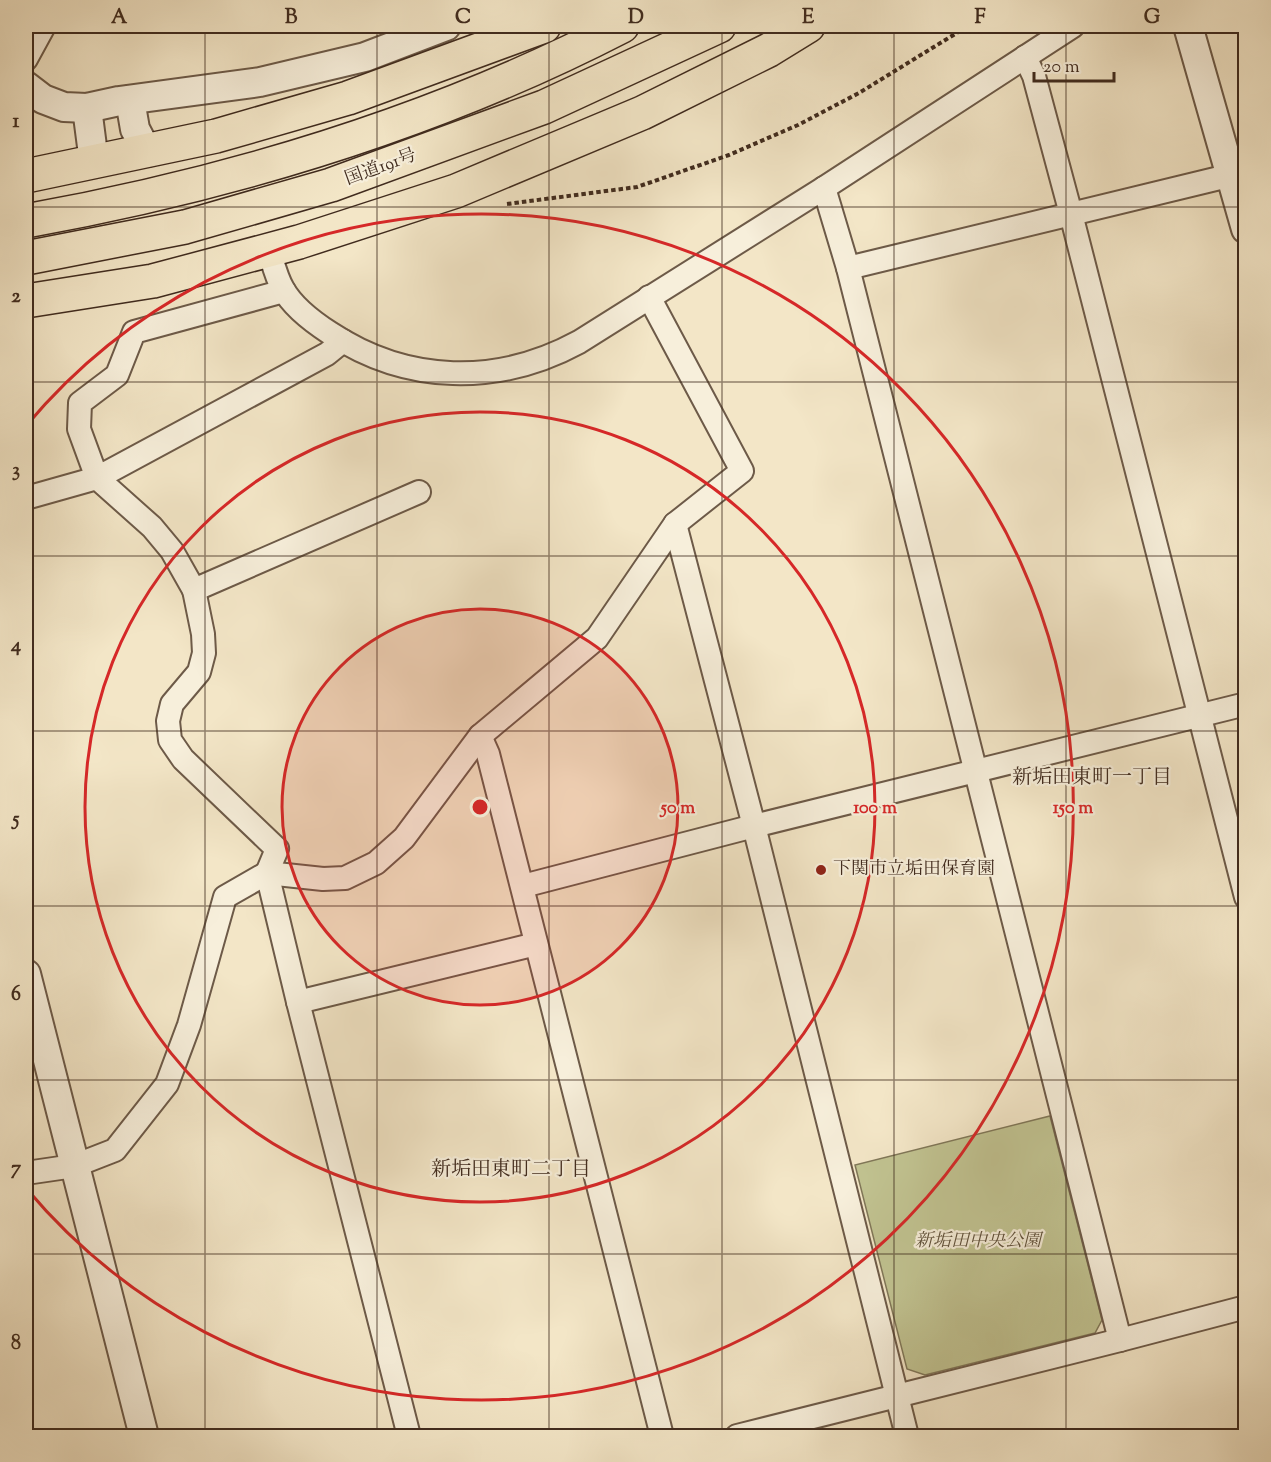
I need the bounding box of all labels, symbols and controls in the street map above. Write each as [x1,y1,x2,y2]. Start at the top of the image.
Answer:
text: A [111,4,128,33]
text: B [285,4,298,33]
text: C [455,4,471,33]
text: D [628,4,644,33]
text: E [802,4,815,33]
text: F [974,4,986,33]
text: G [1144,4,1161,33]
scale bar [1034,45,1114,83]
text: 20 m [1043,55,1080,81]
text: 1 [13,108,20,137]
street label: 国道191号 [341,143,421,193]
text: 2 [11,283,21,312]
text: 3 [12,457,20,486]
text: 4 [10,632,21,661]
district label: 新垢田東町一丁目 [1012,764,1172,793]
text: 50 m [659,796,695,822]
text: 100 m [853,796,897,822]
text: 150 m [1053,796,1093,822]
centre of rings [470,797,490,817]
text: 5 [11,806,20,835]
place label: 下関市立垢田保育園 [833,857,995,883]
marker: 下関市立垢田保育園 [814,863,828,877]
text: 6 [11,981,21,1010]
text: 7 [11,1155,22,1184]
district label: 新垢田東町二丁目 [431,1156,591,1185]
park label: 新垢田中央公園 [915,1229,1044,1255]
text: 8 [11,1330,21,1359]

